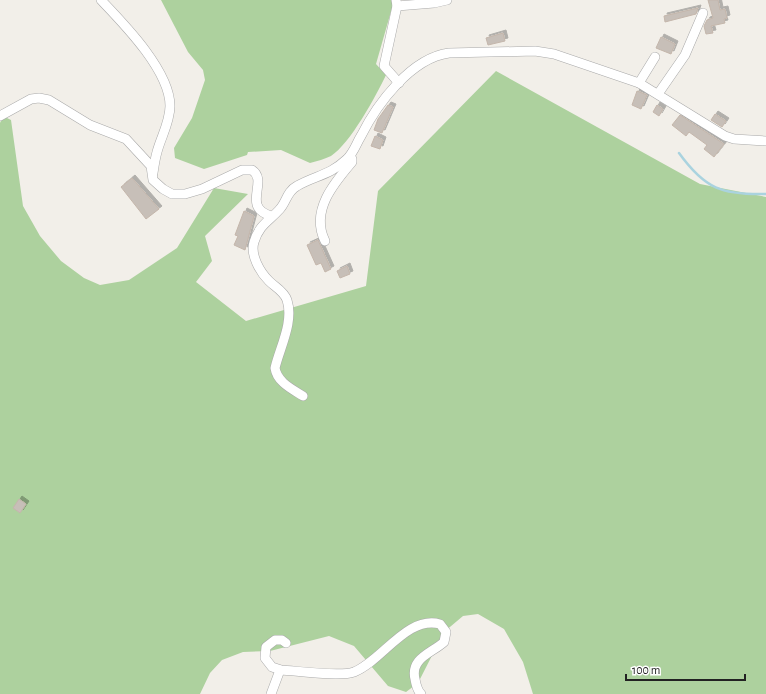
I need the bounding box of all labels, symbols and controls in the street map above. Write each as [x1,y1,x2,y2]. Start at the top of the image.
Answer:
scale bar [626,656,745,682]
text: 100 m [632,664,660,676]

